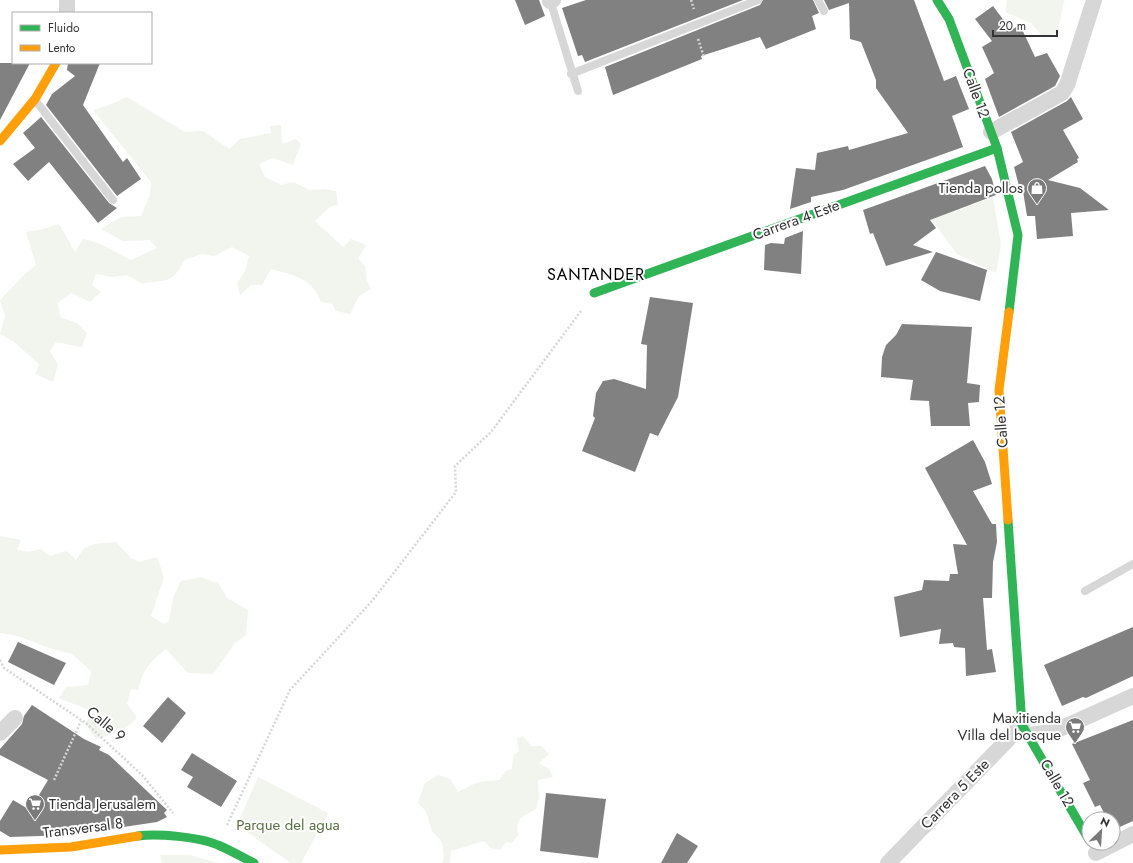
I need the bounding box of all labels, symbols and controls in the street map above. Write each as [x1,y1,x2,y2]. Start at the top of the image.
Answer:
legend [12,12,152,64]
scale bar [993,12,1057,38]
text: 20 m [999,17,1026,35]
text: Fluido [48,19,80,37]
text: Lento [48,39,76,57]
street label: Calle 12 [957,65,995,121]
place label: Tienda pollos [938,177,1023,199]
shop icon: Tienda pollos [1026,177,1048,205]
street label: Carrera 4 Este [749,194,843,246]
district label: SANTANDER [547,263,645,286]
street label: Calle 12 [988,395,1014,449]
street label: Calle 9 [82,701,130,747]
place label: Maxitienda Villa del bosque [957,707,1061,746]
supermarket icon: Maxitienda Villa del bosque [1064,716,1086,744]
street label: Carrera 5 Este [916,754,995,834]
street label: Calle 12 [1034,755,1080,811]
supermarket icon: Tienda Jerusalem [24,793,46,821]
place label: Tienda Jerusalem [49,793,156,815]
north arrow [1081,811,1121,851]
street label: Transversal 8 [42,812,124,844]
text: N [1098,813,1113,831]
park label: Parque del agua [236,814,340,836]

